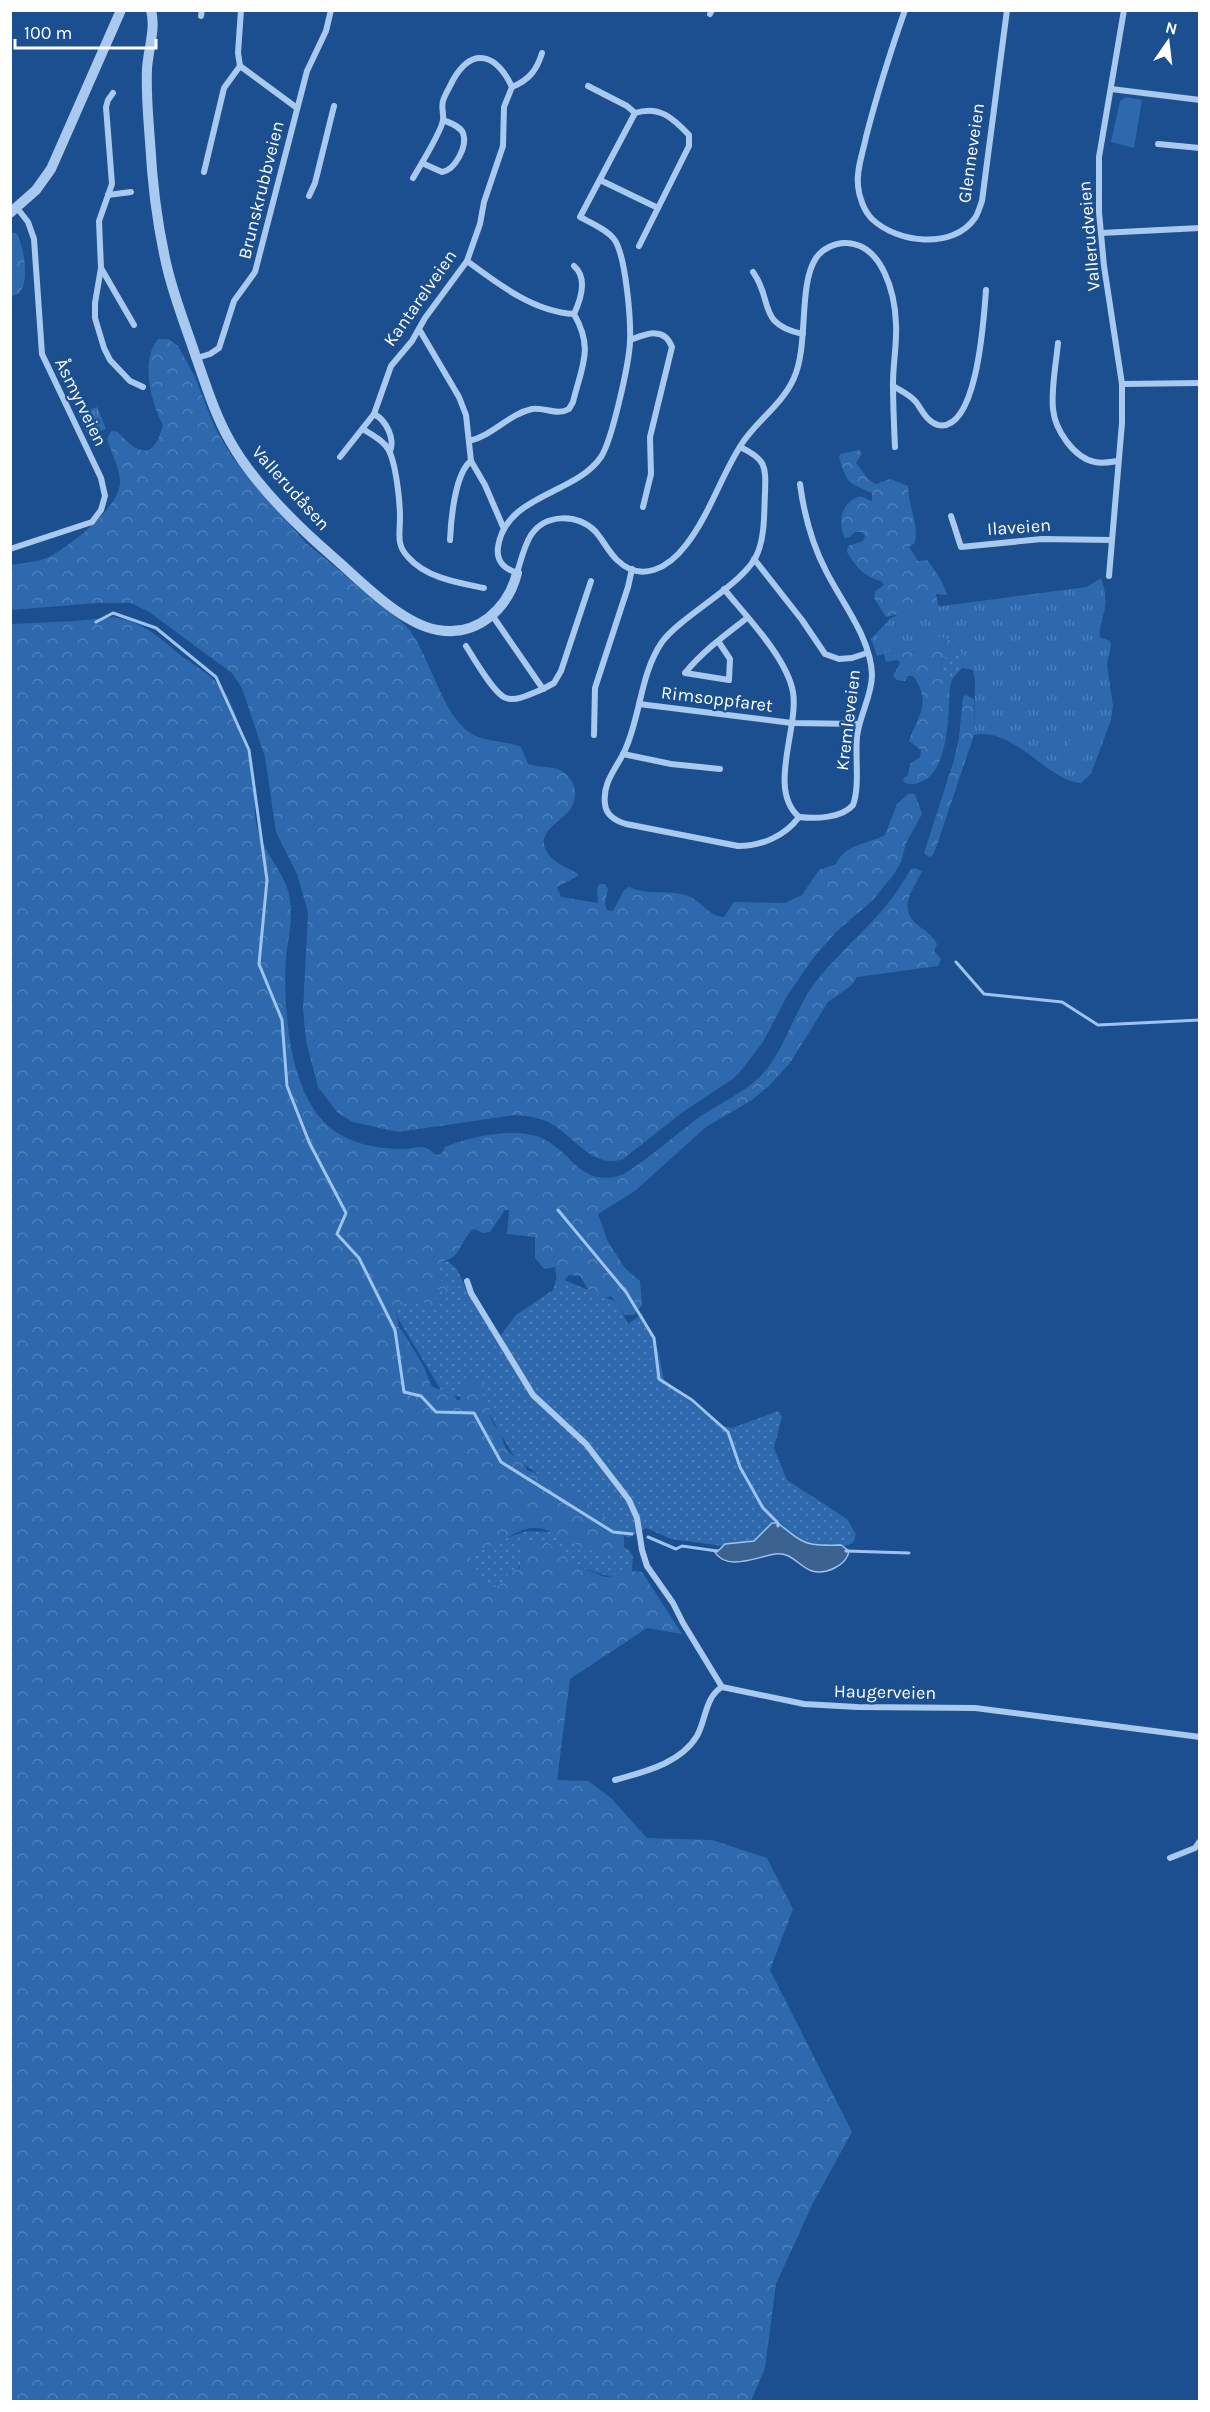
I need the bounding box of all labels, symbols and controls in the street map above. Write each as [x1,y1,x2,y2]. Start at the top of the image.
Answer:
scale bar [15,12,156,50]
north arrow [1138,12,1198,72]
text: N [1164,17,1179,39]
text: 100 m [24,22,72,44]
street label: Glenneveien [953,102,989,204]
street label: Brunskrubbveien [233,119,289,261]
street label: Vallerudveien [1073,180,1105,292]
street label: Kantarelveien [379,245,461,351]
street label: Åsmyrveien [50,354,112,450]
street label: Vallerudåsen [247,441,335,535]
street label: Ilaveien [986,514,1052,540]
street label: Kremleveien [831,668,865,772]
street label: Rimsoppfaret [660,681,774,717]
street label: Haugerveien [834,1680,936,1704]

